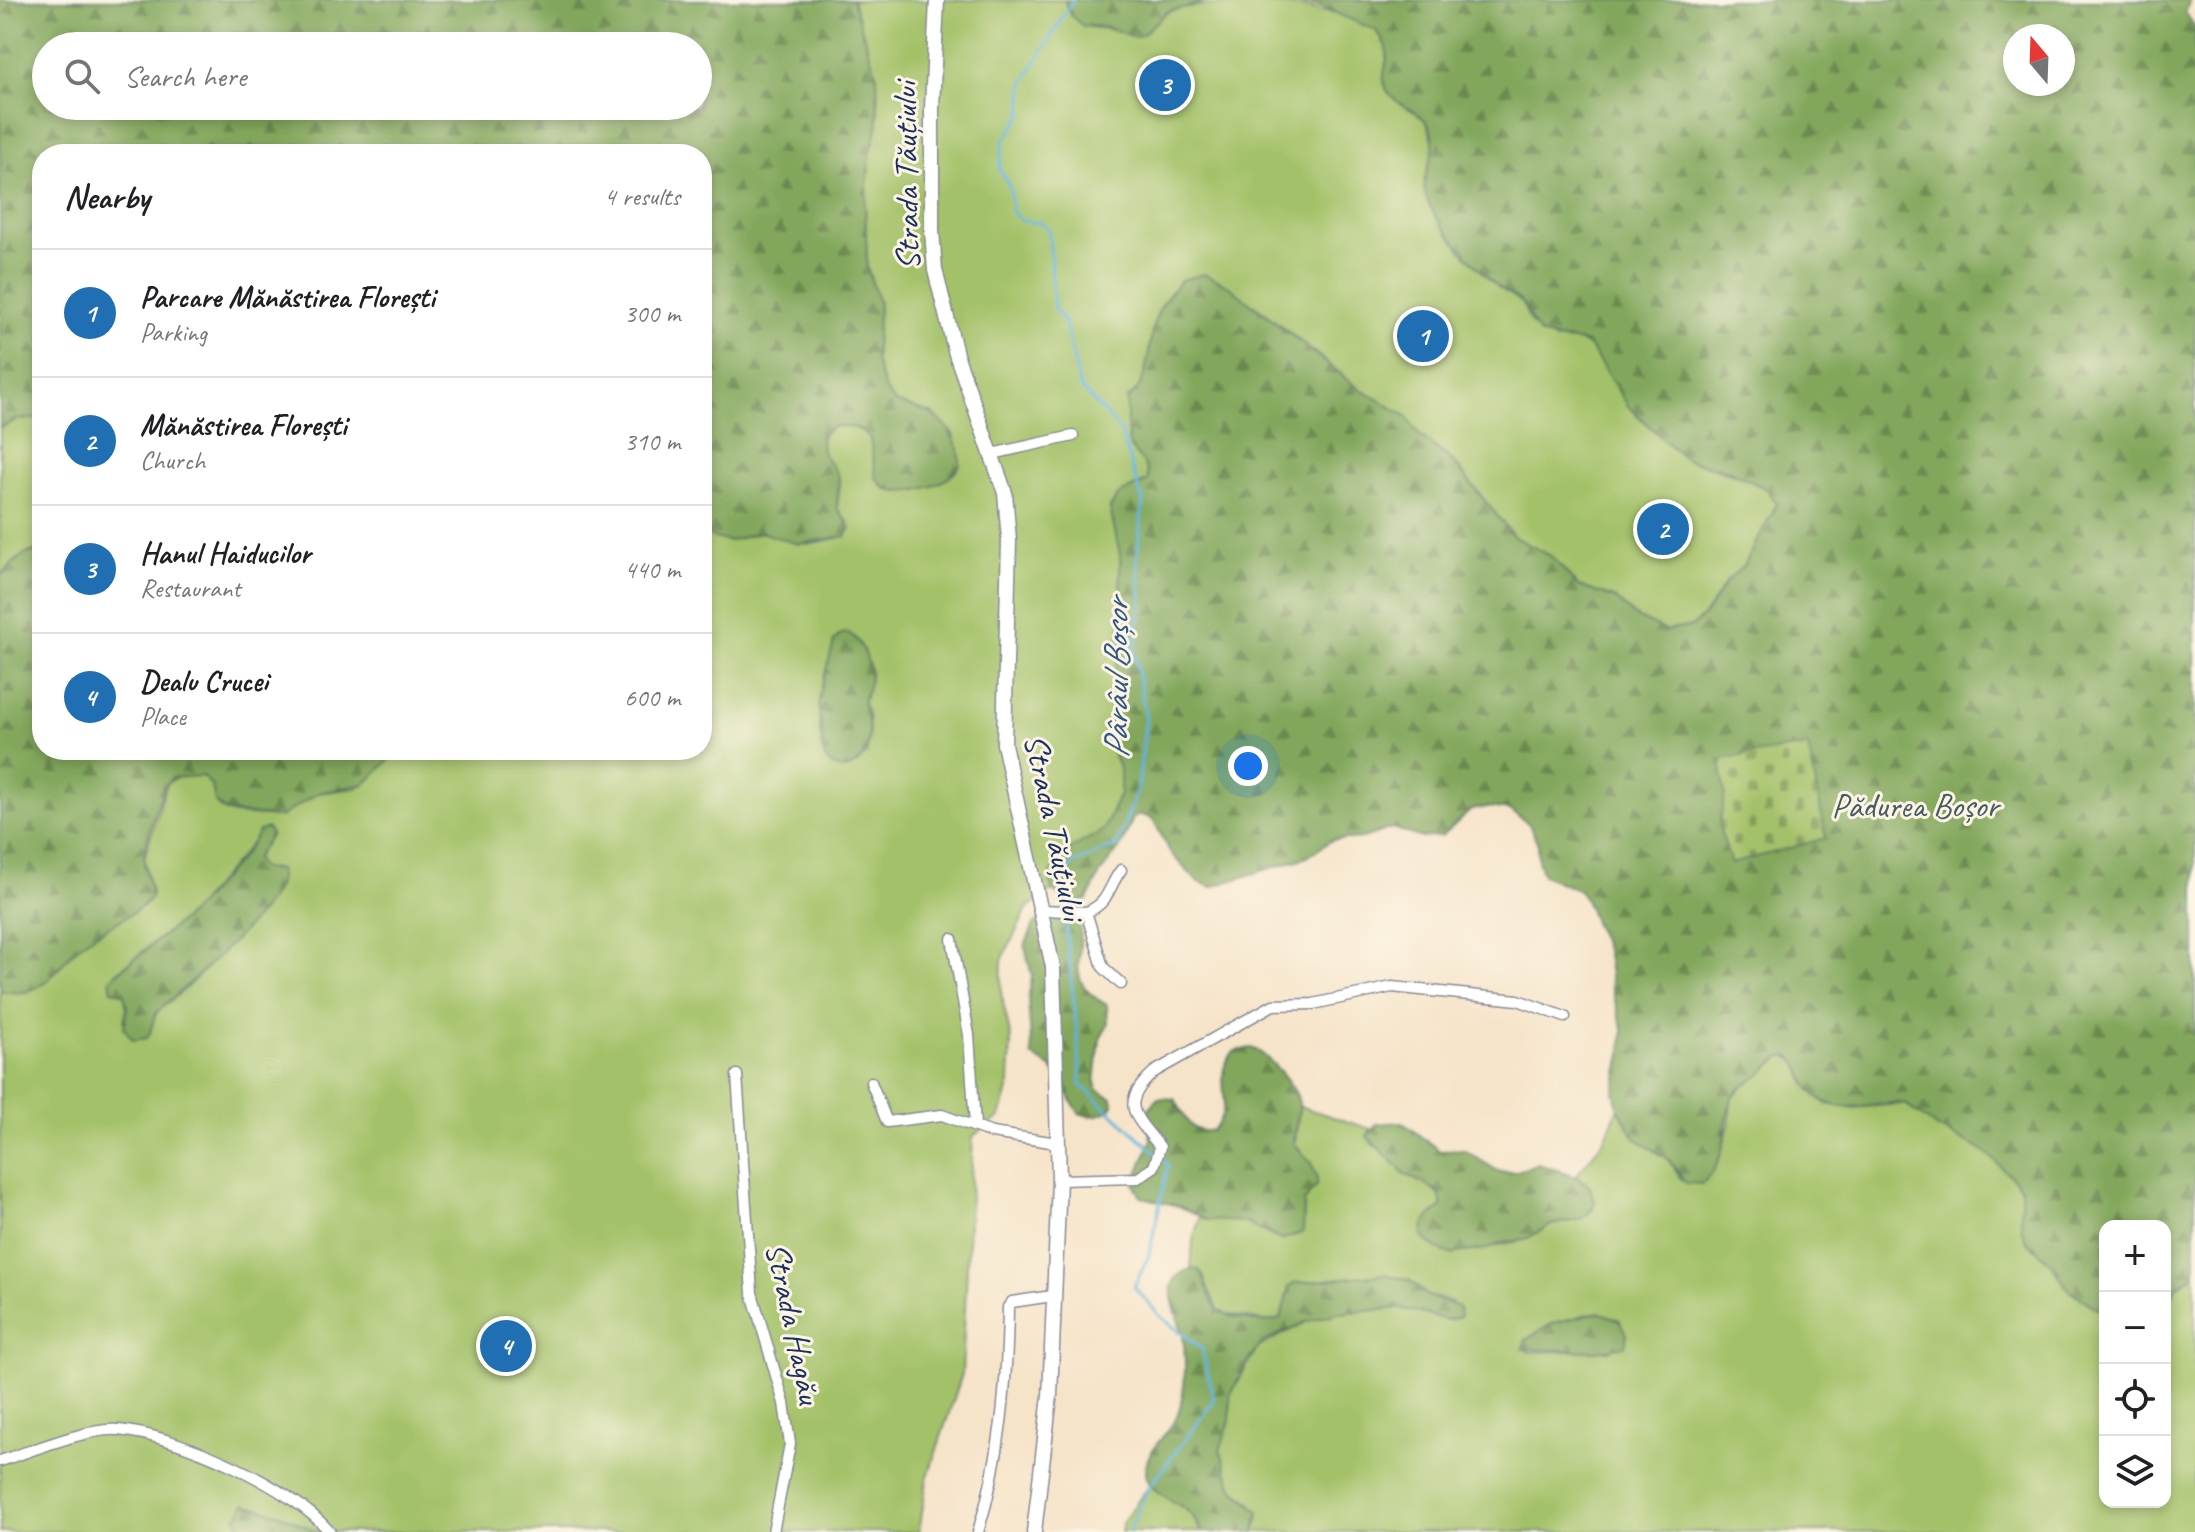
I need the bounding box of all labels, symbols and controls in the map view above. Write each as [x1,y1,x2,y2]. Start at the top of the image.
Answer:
north arrow [2003,24,2075,96]
search box [32,32,712,120]
icon: search [60,54,104,98]
pin: 3 [1139,55,1191,115]
text: Search here [124,57,246,95]
street label: Strada Tăuțiului [883,78,929,271]
text: Nearby [64,175,150,218]
text: 4 results [604,180,680,213]
text: Parcare Mănăstirea Florești [140,278,435,316]
text: 1 [84,297,96,330]
text: 300 m [624,297,680,330]
pin: 1 [1397,306,1449,366]
text: Parking [140,316,207,349]
text: Mănăstirea Florești [140,406,347,444]
text: 2 [84,425,96,458]
text: 310 m [624,425,680,458]
text: Church [140,444,205,477]
pin: 2 [1637,499,1689,559]
text: Hanul Haiducilor [140,534,311,572]
text: 3 [84,553,96,586]
text: 440 m [624,553,680,586]
text: Restaurant [140,572,241,605]
water label: Pârâul Boșor [1093,593,1139,758]
text: Dealu Crucei [140,662,268,700]
text: 4 [84,681,96,714]
text: 600 m [624,681,680,714]
text: Place [140,700,186,733]
street label: Strada Tăuțiului [1014,730,1096,927]
your location [1228,746,1268,786]
park label: Pădurea Boșor [1831,784,2002,827]
map controls [2099,1220,2171,1508]
button: + [2099,1220,2171,1292]
street label: Strada Hagău [756,1239,833,1410]
button: − [2099,1292,2171,1364]
pin: 4 [480,1316,532,1376]
button: locate [2099,1364,2171,1436]
button: layers [2099,1436,2171,1508]

